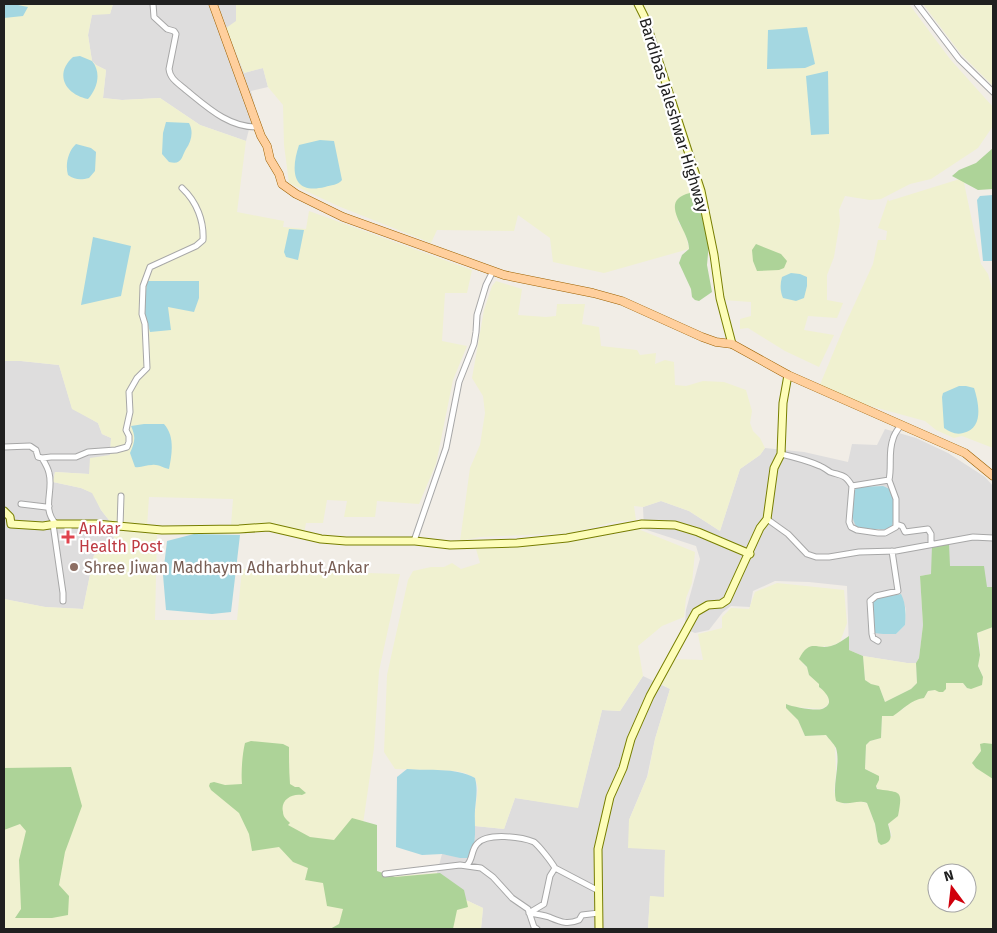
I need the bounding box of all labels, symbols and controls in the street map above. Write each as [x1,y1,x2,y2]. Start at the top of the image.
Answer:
street label: Bardibas Jaleshwar Highway [635,15,713,215]
place label: Ankar Health Post [79,519,163,556]
marker: Ankar Health Post [61,530,75,544]
place label: Shree Jiwan Madhaym Adharbhut,Ankar [84,558,370,577]
marker: Shree Jiwan Madhaym Adharbhut,Ankar [68,561,80,573]
north arrow [927,863,977,913]
text: N [942,867,955,885]

